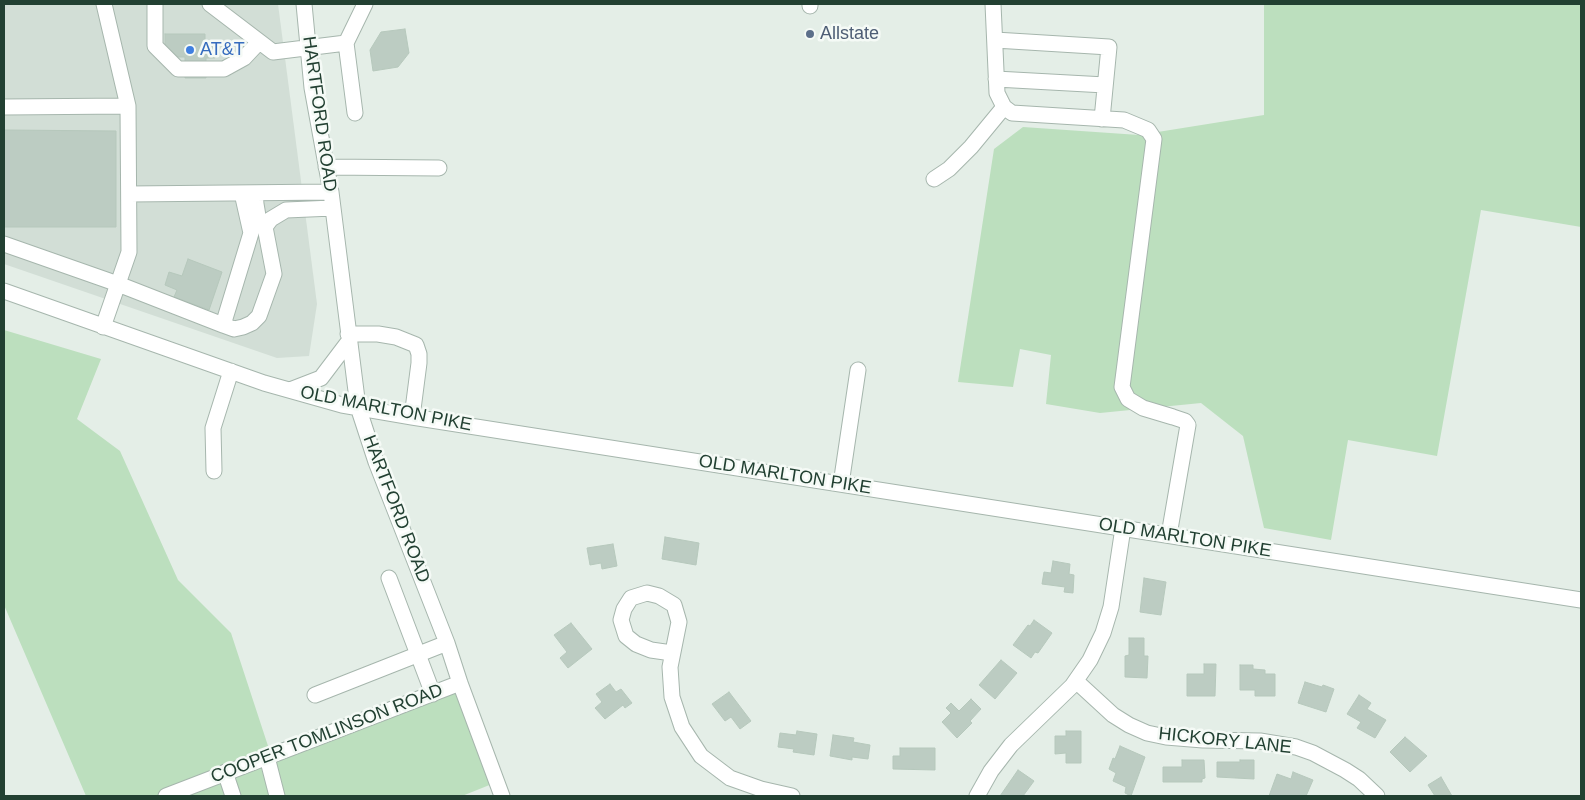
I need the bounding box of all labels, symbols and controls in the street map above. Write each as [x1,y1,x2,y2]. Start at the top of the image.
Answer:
place label: Allstate [820,23,879,45]
marker: Allstate [804,28,816,40]
street label: HARTFORD ROAD [297,35,341,193]
place label: AT&T [200,39,245,61]
marker: AT&T [184,44,196,56]
street label: OLD MARLTON PIKE [298,382,474,436]
street label: HARTFORD ROAD [358,432,434,586]
street label: OLD MARLTON PIKE [697,451,873,499]
street label: OLD MARLTON PIKE [1097,514,1273,562]
street label: COOPER TOMLINSON ROAD [208,680,446,788]
street label: HICKORY LANE [1157,723,1293,759]

